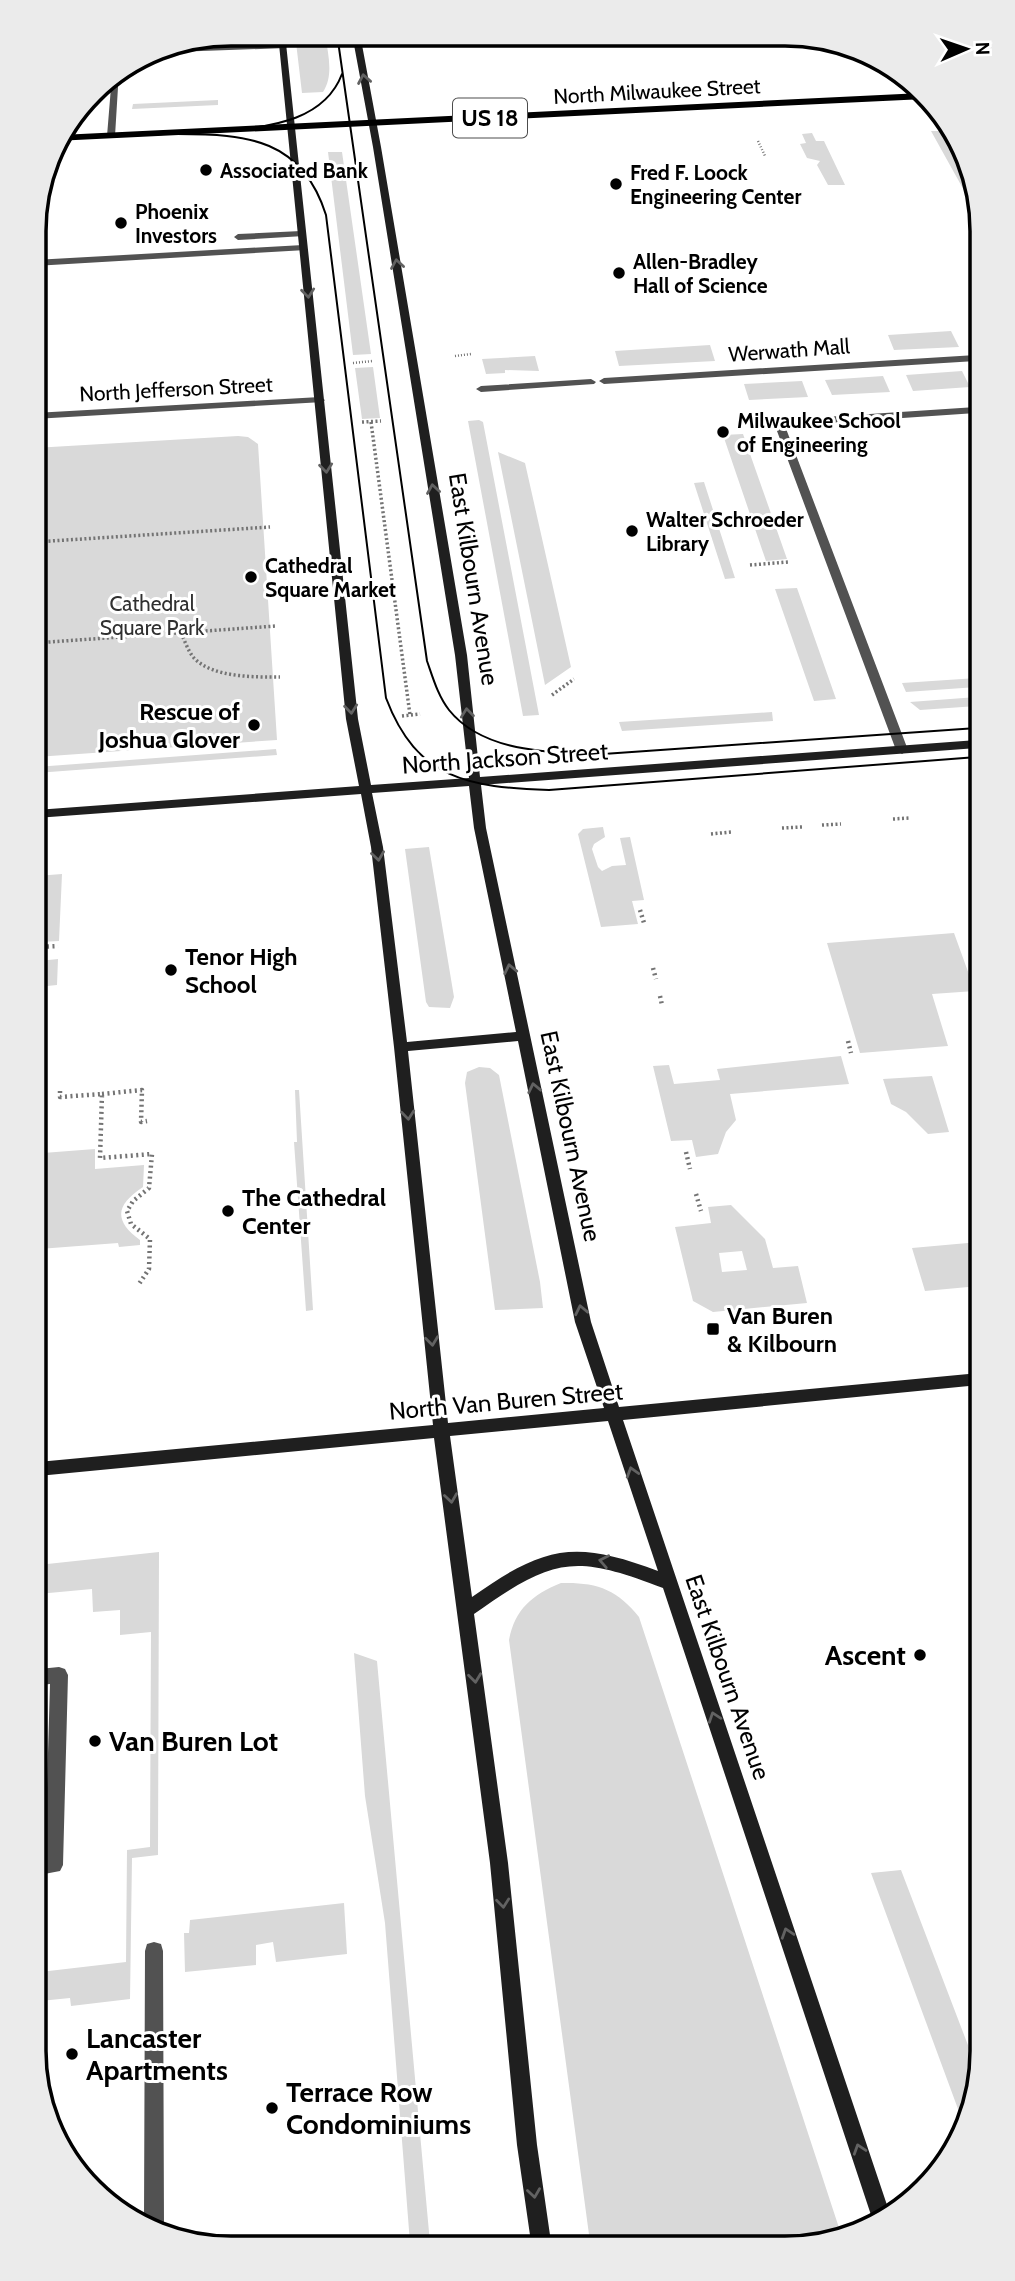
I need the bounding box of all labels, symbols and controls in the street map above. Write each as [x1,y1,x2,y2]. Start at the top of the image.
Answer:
north arrow [931,14,1001,84]
text: N [971,41,994,56]
one-way arrow [357,73,372,85]
street label: North Milwaukee Street [553,73,761,109]
road number: US 18 [453,99,527,138]
place label: Associated Bank [220,158,369,183]
place label: Fred F. Loock Engineering Center [630,160,801,209]
marker: Associated Bank [198,162,214,178]
marker: Fred F. Loock Engineering Center [608,176,624,192]
place label: Phoenix Investors [135,199,217,248]
marker: Phoenix Investors [113,215,129,231]
place label: Allen-Bradley Hall of Science [633,249,768,298]
one-way arrow [390,258,405,270]
marker: Allen-Bradley Hall of Science [611,265,627,281]
one-way arrow [300,287,315,299]
street label: Werwath Mall [727,333,851,367]
street label: North Jefferson Street [79,371,273,407]
place label: Milwaukee School of Engineering [737,408,901,457]
marker: Milwaukee School of Engineering [715,424,731,440]
one-way arrow [319,462,334,473]
street label: East Kilbourn Avenue [443,471,505,687]
one-way arrow [426,483,441,495]
place label: Walter Schroeder Library [646,507,804,556]
marker: Walter Schroeder Library [624,523,640,539]
place label: Cathedral Square Market [265,553,396,602]
marker: Cathedral Square Market [243,569,259,585]
park label: Cathedral Square Park [100,591,205,640]
place label: Rescue of Joshua Glover [98,697,240,754]
one-way arrow [344,703,359,714]
one-way arrow [460,708,475,719]
marker: Rescue of Joshua Glover [246,717,262,733]
street label: North Jackson Street [401,736,609,780]
one-way arrow [370,850,385,861]
place label: Tenor High School [185,942,297,999]
marker: Tenor High School [163,962,179,978]
one-way arrow [503,963,518,975]
street label: East Kilbourn Avenue [534,1028,608,1244]
one-way arrow [528,1082,543,1094]
one-way arrow [400,1110,415,1121]
place label: The Cathedral Center [242,1183,386,1240]
marker: The Cathedral Center [220,1203,236,1219]
place label: Van Buren & Kilbourn [727,1301,837,1358]
one-way arrow [574,1304,589,1316]
marker: Van Buren & Kilbourn [705,1321,721,1337]
one-way arrow [424,1336,439,1347]
street label: North Van Buren Street [388,1376,624,1426]
one-way arrow [626,1466,641,1478]
one-way arrow [443,1492,458,1504]
one-way arrow [598,1554,610,1569]
street label: East Kilbourn Avenue [679,1571,777,1783]
place label: Ascent [825,1638,906,1672]
marker: Ascent [912,1647,928,1663]
one-way arrow [467,1672,482,1683]
one-way arrow [708,1711,722,1724]
place label: Van Buren Lot [109,1724,278,1758]
marker: Van Buren Lot [87,1733,103,1749]
one-way arrow [495,1898,510,1909]
one-way arrow [781,1927,795,1939]
place label: Lancaster Apartments [86,2021,228,2087]
marker: Lancaster Apartments [64,2046,80,2062]
place label: Terrace Row Condominiums [286,2075,471,2141]
marker: Terrace Row Condominiums [264,2100,280,2116]
one-way arrow [853,2143,867,2155]
one-way arrow [526,2188,541,2199]

